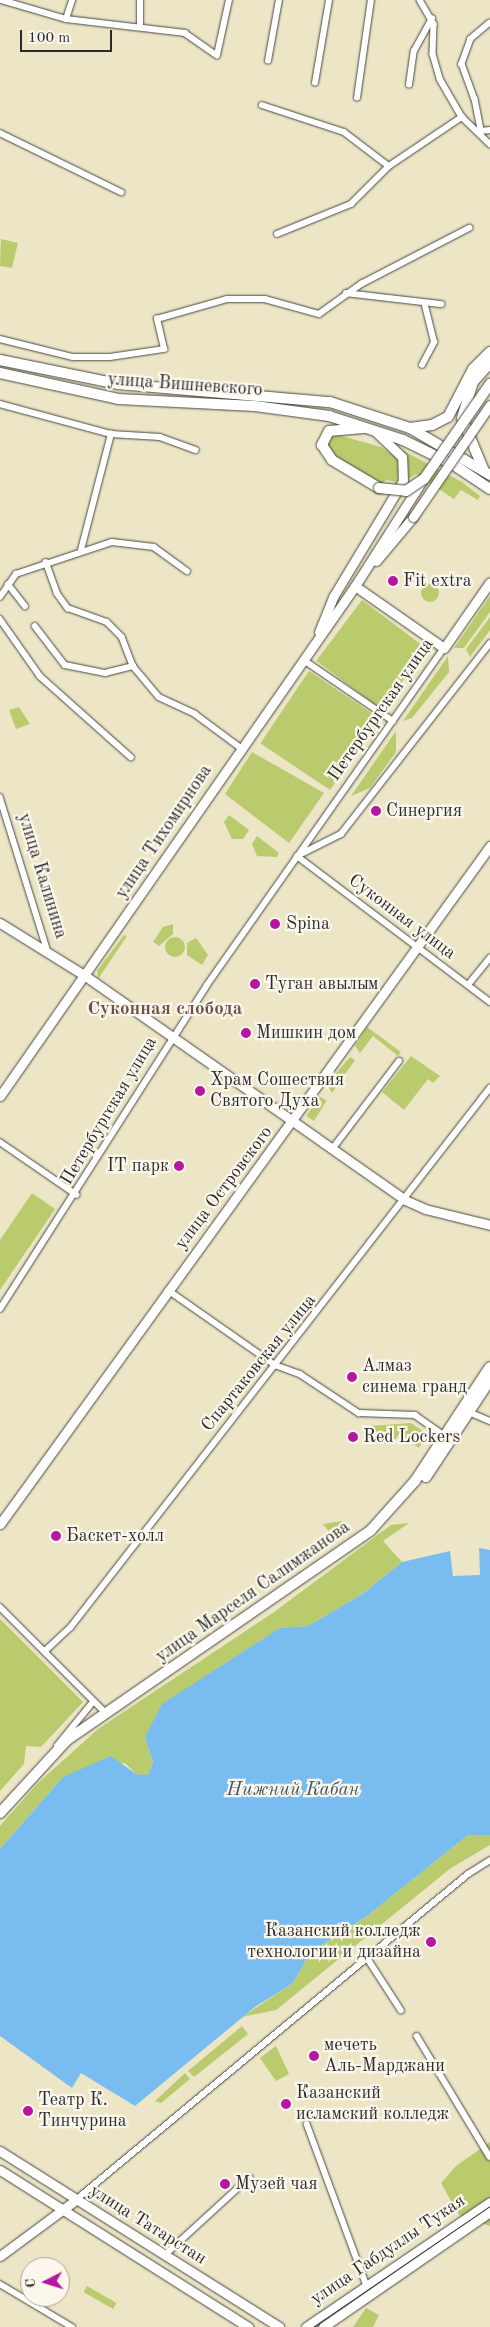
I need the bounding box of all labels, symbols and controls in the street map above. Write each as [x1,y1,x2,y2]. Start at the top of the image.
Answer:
scale bar [22,20,115,52]
text: 100 m [28,31,70,46]
street label: улица Вишневского [107,369,263,401]
place label: Fit extra [403,570,472,592]
marker: Fit extra [387,575,399,587]
street label: Петербургская улица [324,634,438,786]
street label: улица Тихомирнова [111,761,217,903]
place label: Синергия [386,800,462,822]
marker: Синергия [370,805,382,817]
street label: улица Калинина [13,811,71,941]
street label: Суконная улица [344,870,460,964]
place label: Spina [286,913,330,935]
marker: Spina [268,917,282,931]
place label: Туган авылым [265,973,378,995]
marker: Туган авылым [249,978,261,990]
district label: Суконная слобода [87,999,243,1021]
place label: Мишкин дом [256,1022,356,1044]
marker: Мишкин дом [240,1027,252,1039]
street label: Петербургская улица [56,1033,162,1189]
place label: Храм Сошествия Святого Духа [210,1070,344,1112]
marker: Храм Сошествия Святого Духа [194,1085,206,1097]
street label: улица Островского [171,1122,277,1254]
place label: IT парк [107,1155,169,1177]
marker: IT парк [173,1160,185,1172]
street label: Спартаковская улица [197,1290,321,1436]
place label: Алмаз синема гранд [362,1356,467,1398]
marker: Алмаз синема гранд [346,1371,358,1383]
place label: Red Lockers [363,1426,460,1448]
marker: Red Lockers [347,1431,359,1443]
street label: улица Марселя Салимжанова [152,1517,354,1667]
place label: Баскет-холл [66,1525,164,1547]
marker: Баскет-холл [50,1530,62,1542]
water label: Нижний Кабан [227,1780,359,1802]
place label: Казанский колледж технологии и дизайна [247,1921,421,1964]
marker: Казанский колледж технологии и дизайна [425,1936,437,1948]
place label: мечеть Аль-Марджани [324,2035,445,2078]
marker: мечеть Аль-Марджани [308,2050,320,2062]
place label: Казанский исламский колледж [296,2083,449,2126]
place label: Театр К. Тинчурина [38,2090,127,2132]
marker: Казанский исламский колледж [280,2098,292,2110]
marker: Театр К. Тинчурина [22,2105,34,2117]
place label: Музей чая [235,2173,318,2195]
marker: Музей чая [219,2178,231,2190]
street label: улица Татарстан [86,2180,210,2270]
street label: улица Габдуллы Тукая [307,2190,469,2310]
north arrow [20,2257,70,2307]
text: С [24,2278,38,2288]

